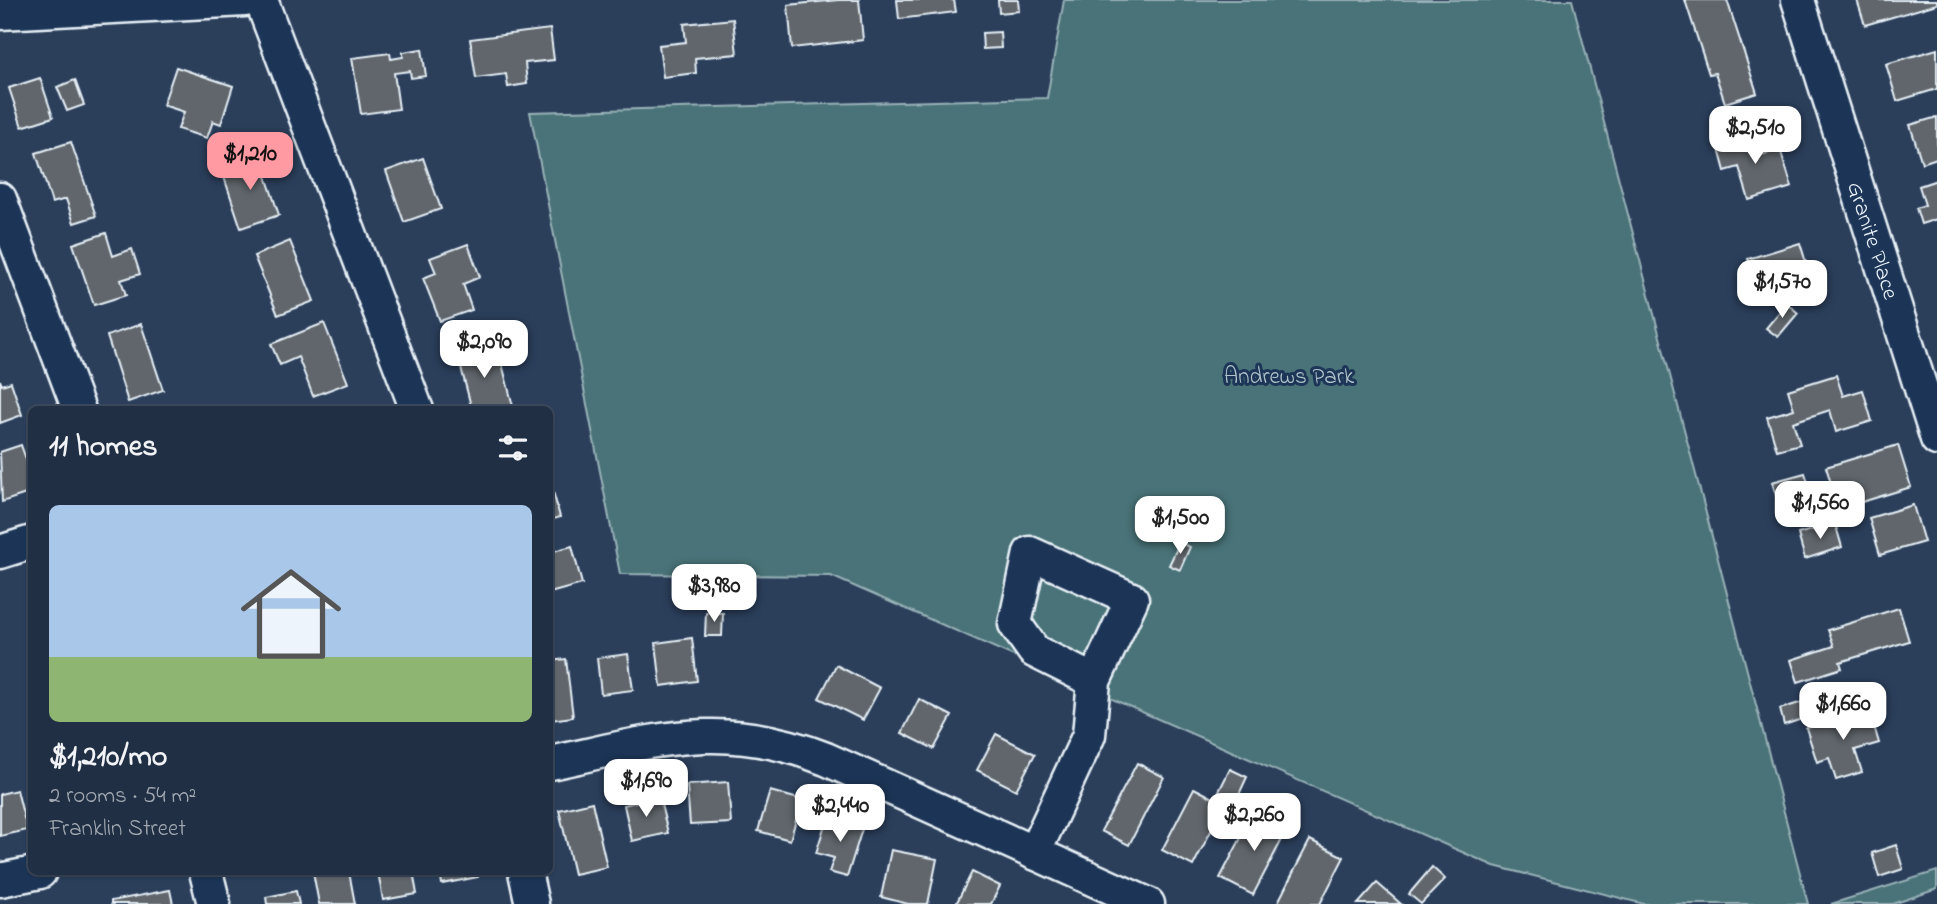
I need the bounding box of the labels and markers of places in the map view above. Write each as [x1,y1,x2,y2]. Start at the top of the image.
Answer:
pin: $2,510 [1698,106,1812,166]
pin: $1,210 [193,132,307,192]
pin: $1,570 [1725,260,1839,320]
pin: $2,090 [427,320,541,380]
pin: $1,560 [1763,482,1877,541]
pin: $1,500 [1123,496,1237,556]
pin: $3,980 [657,564,771,624]
pin: $1,660 [1786,682,1900,742]
pin: $1,690 [589,760,703,819]
pin: $2,440 [783,784,897,844]
pin: $2,260 [1197,794,1311,853]

